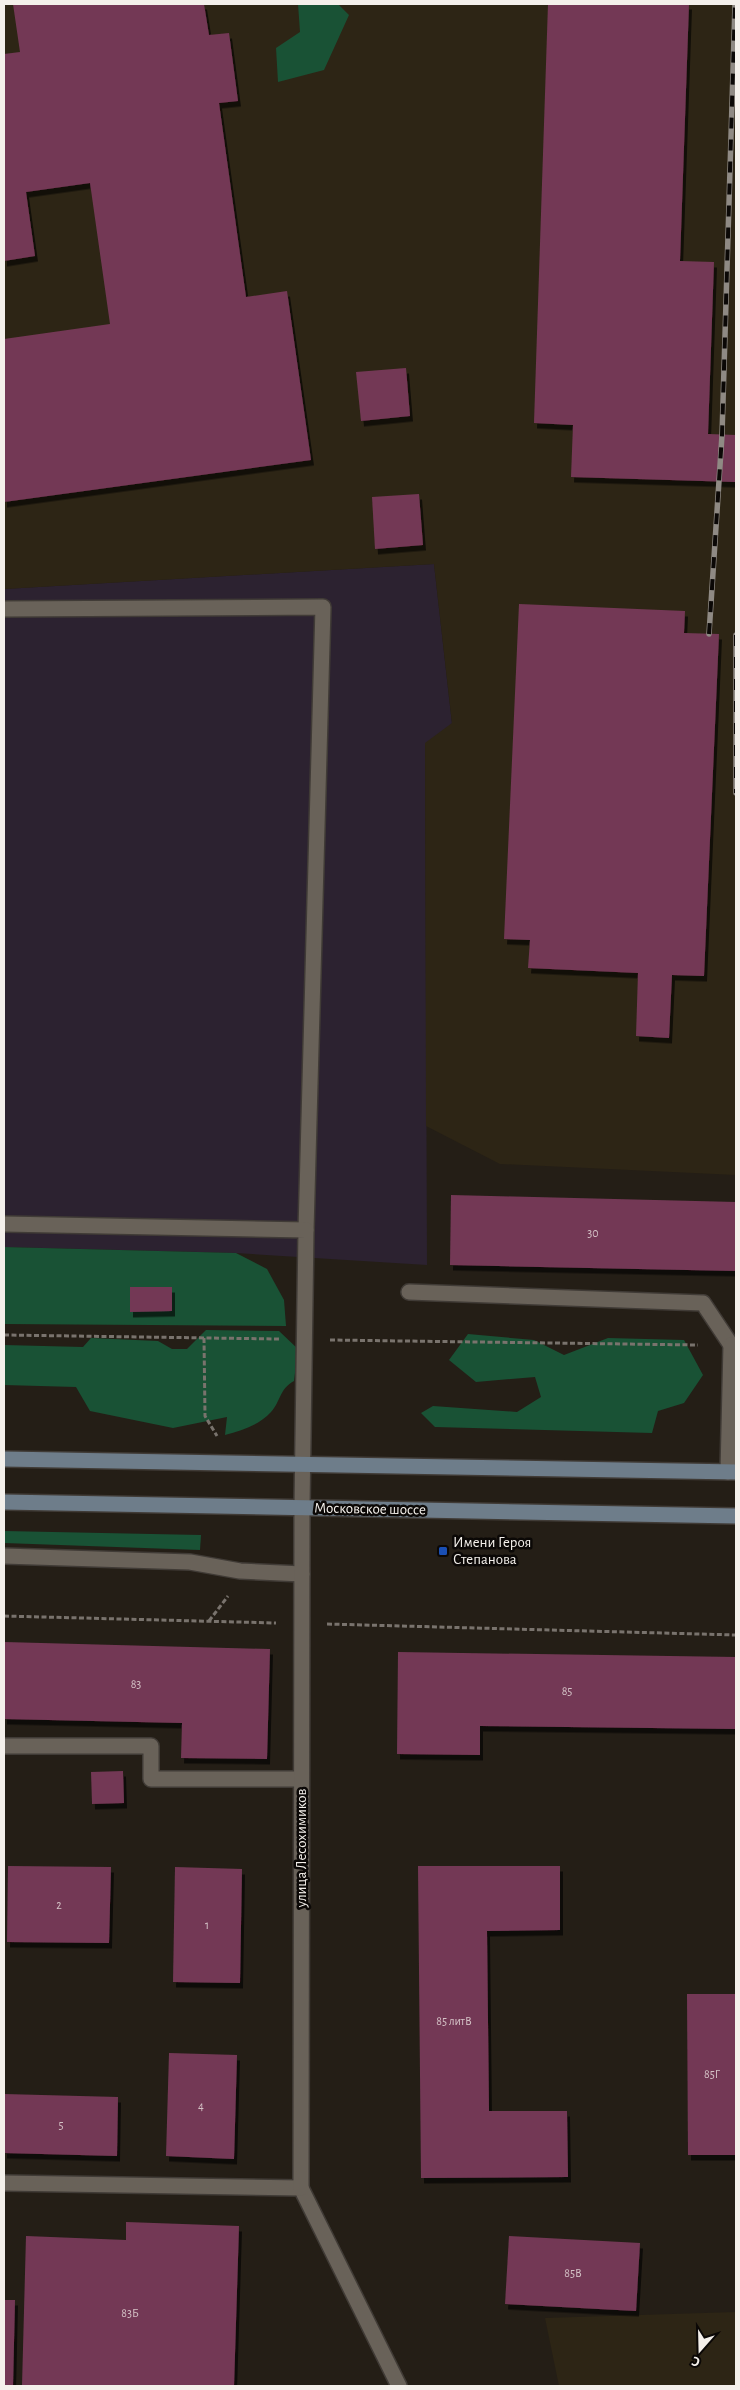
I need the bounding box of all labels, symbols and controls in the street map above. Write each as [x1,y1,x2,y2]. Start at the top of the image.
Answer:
house number: 30 [587,1227,599,1239]
street label: Московское шоссе [314,1501,426,1517]
place label: Имени Героя Степанова [453,1535,531,1567]
marker: Имени Героя Степанова [437,1545,449,1557]
house number: 83 [131,1678,141,1690]
house number: 85 [562,1685,572,1697]
street label: улица Лесохимиков [294,1789,309,1908]
house number: 2 [56,1899,62,1911]
house number: 1 [205,1919,209,1931]
house number: 85 литВ [436,2015,472,2027]
house number: 85Г [704,2068,721,2080]
house number: 4 [198,2100,204,2112]
house number: 5 [58,2119,64,2131]
house number: 85В [564,2267,582,2279]
house number: 83Б [121,2307,139,2319]
north arrow [675,2325,725,2375]
text: С [690,2353,702,2369]

